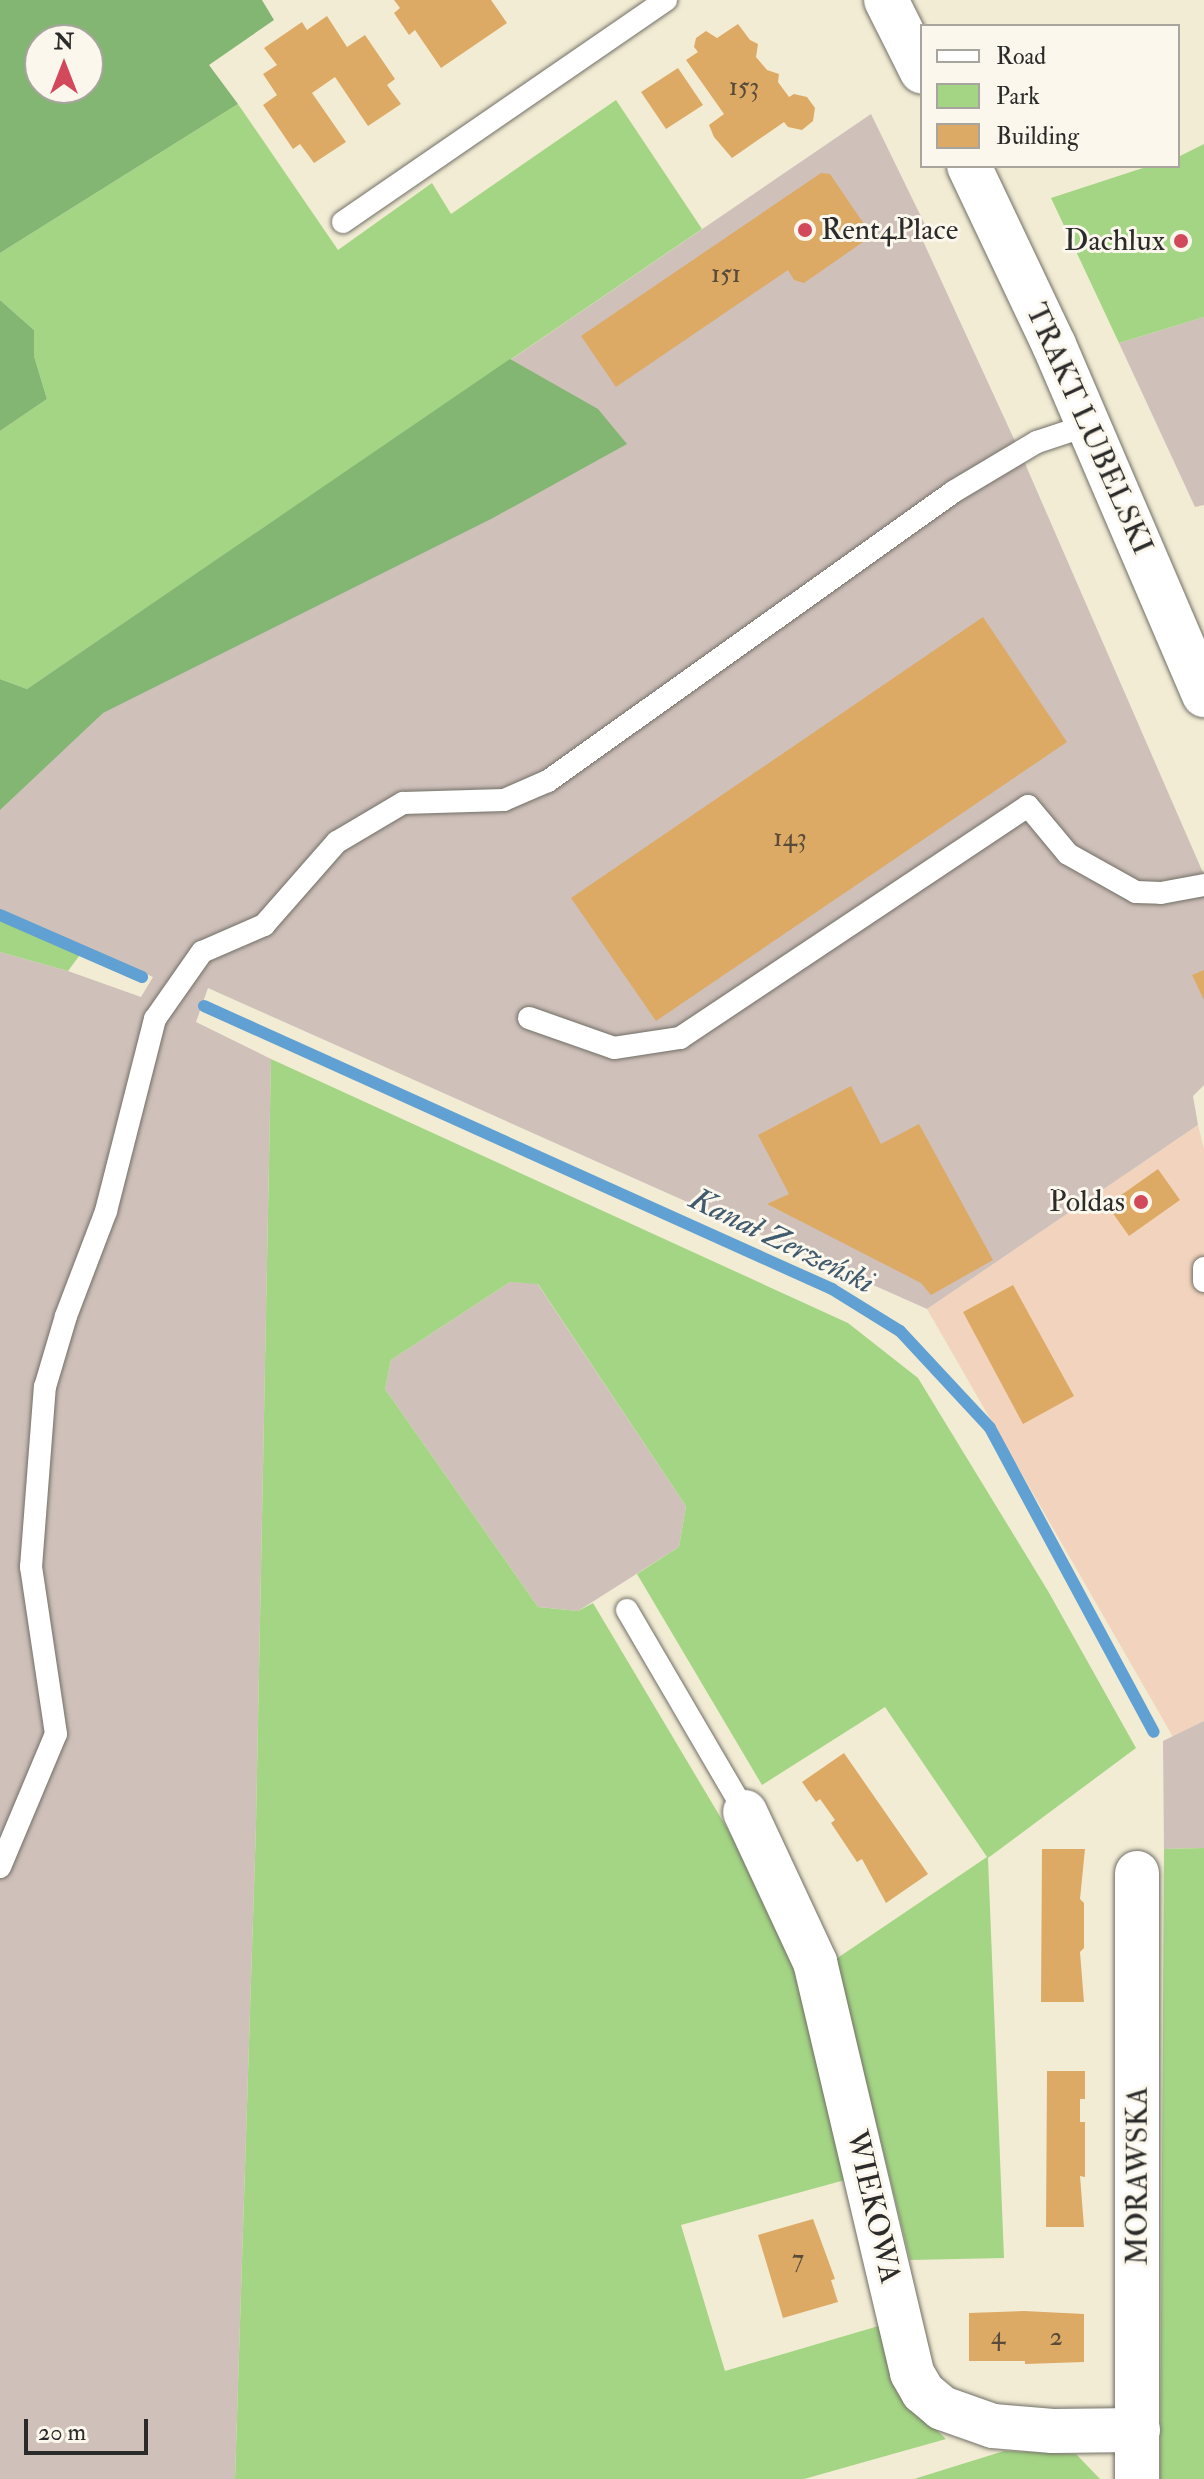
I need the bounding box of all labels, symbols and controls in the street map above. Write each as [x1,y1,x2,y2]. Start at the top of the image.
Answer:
north arrow [24,24,104,104]
legend [920,24,1180,168]
text: N [54,28,74,56]
text: Road [996,41,1046,72]
house number: 153 [729,72,759,104]
text: Park [996,81,1040,112]
text: Building [996,121,1079,152]
place label: Rent4Place [821,212,958,248]
marker: Rent4Place [796,221,814,239]
place label: Dachlux [1064,223,1165,259]
marker: Dachlux [1172,232,1190,250]
house number: 151 [711,259,741,291]
street label: TRAKT LUBELSKI [1017,298,1161,560]
house number: 143 [773,823,807,855]
water label: Kanał Zerzeński [684,1180,880,1302]
place label: Poldas [1049,1184,1125,1220]
marker: Poldas [1132,1193,1150,1211]
street label: MORAWSKA [1120,2087,1156,2265]
street label: WIEKOWA [838,2127,908,2287]
house number: 7 [792,2244,804,2276]
house number: 4 [991,2321,1005,2353]
house number: 2 [1049,2322,1063,2354]
scale bar [28,2403,152,2453]
text: 20 m [38,2417,86,2448]

